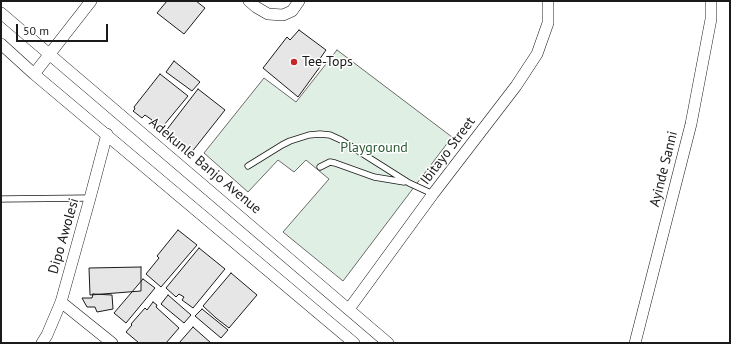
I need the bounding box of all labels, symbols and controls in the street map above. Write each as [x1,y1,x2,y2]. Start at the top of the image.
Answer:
scale bar [18,16,110,42]
text: 50 m [23,23,49,38]
place label: Tee-Tops [302,54,353,70]
marker: Tee-Tops [289,57,299,67]
street label: Adekunle Banjo Avenue [146,114,264,218]
street label: Ibitayo Street [417,114,479,188]
street label: Ayinde Sanni [646,129,682,209]
park label: Playground [340,140,408,156]
street label: Dipo Awolesi [45,196,83,276]

